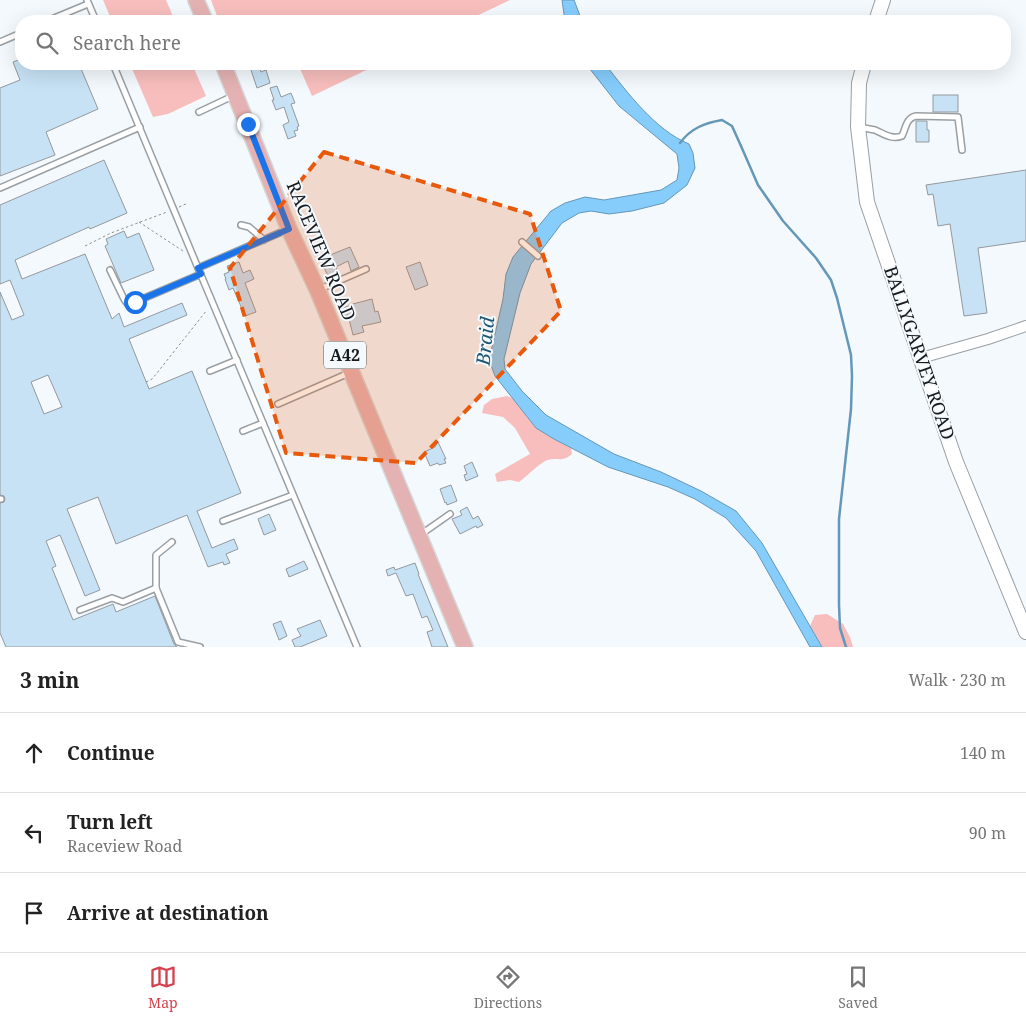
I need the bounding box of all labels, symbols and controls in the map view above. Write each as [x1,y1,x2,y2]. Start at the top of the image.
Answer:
search box [15,15,1011,70]
icon: search [33,29,61,57]
text: Search here [73,30,181,56]
route end [237,113,260,136]
street label: RACEVIEW ROAD [282,177,362,324]
street label: BALLYGARVEY ROAD [879,263,961,443]
route start [124,291,147,314]
water label: Braid [469,314,501,368]
road number: A42 [324,342,366,368]
text: 3 min [20,666,79,694]
text: Walk · 230 m [909,669,1006,691]
icon: ahead [20,739,48,767]
text: Continue [67,740,155,766]
text: 140 m [960,742,1006,764]
text: Turn left [67,809,153,835]
icon: left [20,819,48,847]
text: 90 m [969,822,1006,844]
text: Raceview Road [67,835,182,857]
icon: arrive [20,899,48,927]
text: Arrive at destination [67,900,269,926]
tab: Map [148,963,178,1012]
tab: Directions [474,963,542,1012]
tab: Saved [838,963,878,1012]

